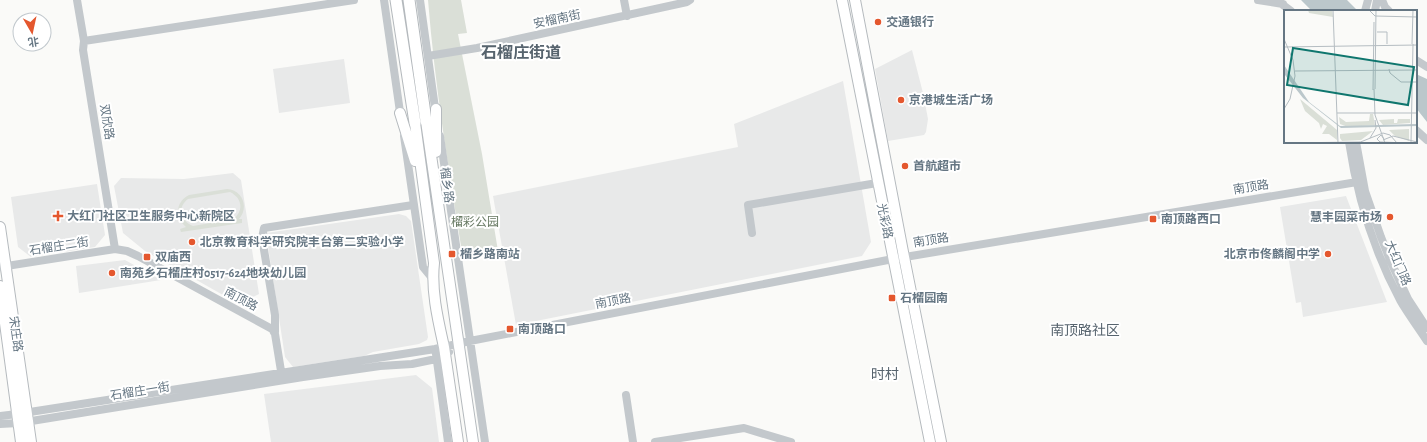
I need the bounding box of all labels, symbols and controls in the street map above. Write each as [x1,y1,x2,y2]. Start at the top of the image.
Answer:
street label: 安榴南街 [532,7,582,30]
inset map [1284,10,1417,143]
north arrow [12,12,52,52]
place label: 交通银行 [886,15,934,28]
marker: 交通银行 [873,17,883,27]
text: 北 [27,35,40,48]
district label: 石榴庄街道 [481,44,561,61]
place label: 京港城生活广场 [909,93,993,106]
marker: 京港城生活广场 [896,95,906,105]
street label: 双欣路 [98,103,117,141]
place label: 首航超市 [913,159,961,172]
marker: 首航超市 [900,161,910,171]
street label: 榴乡路 [439,166,456,204]
street label: 南顶路 [1232,177,1270,196]
street label: 光彩路 [875,202,896,240]
place label: 大红门社区卫生服务中心新院区 [67,209,235,222]
marker: 大红门社区卫生服务中心新院区 [52,210,64,222]
place label: 慧丰园菜市场 [1310,210,1382,223]
place label: 南顶路西口 [1161,212,1221,225]
marker: 慧丰园菜市场 [1385,212,1395,222]
marker: 南顶路西口 [1148,214,1158,224]
park label: 榴彩公园 [451,215,499,228]
street label: 南顶路 [912,230,950,249]
street label: 石榴庄二街 [28,234,90,257]
place label: 北京教育科学研究院丰台第二实验小学 [200,235,404,248]
marker: 北京教育科学研究院丰台第二实验小学 [187,237,197,247]
street label: 大红门路 [1383,238,1414,287]
place label: 榴乡路南站 [460,247,520,260]
place label: 北京市佟麟阁中学 [1224,247,1320,260]
marker: 榴乡路南站 [447,249,457,259]
marker: 北京市佟麟阁中学 [1323,249,1333,259]
place label: 双庙西 [155,250,191,263]
marker: 双庙西 [142,252,152,262]
place label: 南苑乡石榴庄村0517-624地块幼儿园 [120,266,306,279]
marker: 南苑乡石榴庄村0517-624地块幼儿园 [107,268,117,278]
street label: 南顶路 [222,284,260,313]
street label: 南顶路 [594,291,632,310]
place label: 石榴园南 [900,291,948,304]
marker: 石榴园南 [887,293,897,303]
street label: 宋庄路 [8,315,25,353]
place label: 南顶路口 [518,322,566,335]
district label: 南顶路社区 [1050,323,1120,338]
marker: 南顶路口 [505,324,515,334]
district label: 时村 [871,366,899,382]
street label: 石榴庄一街 [109,379,171,402]

